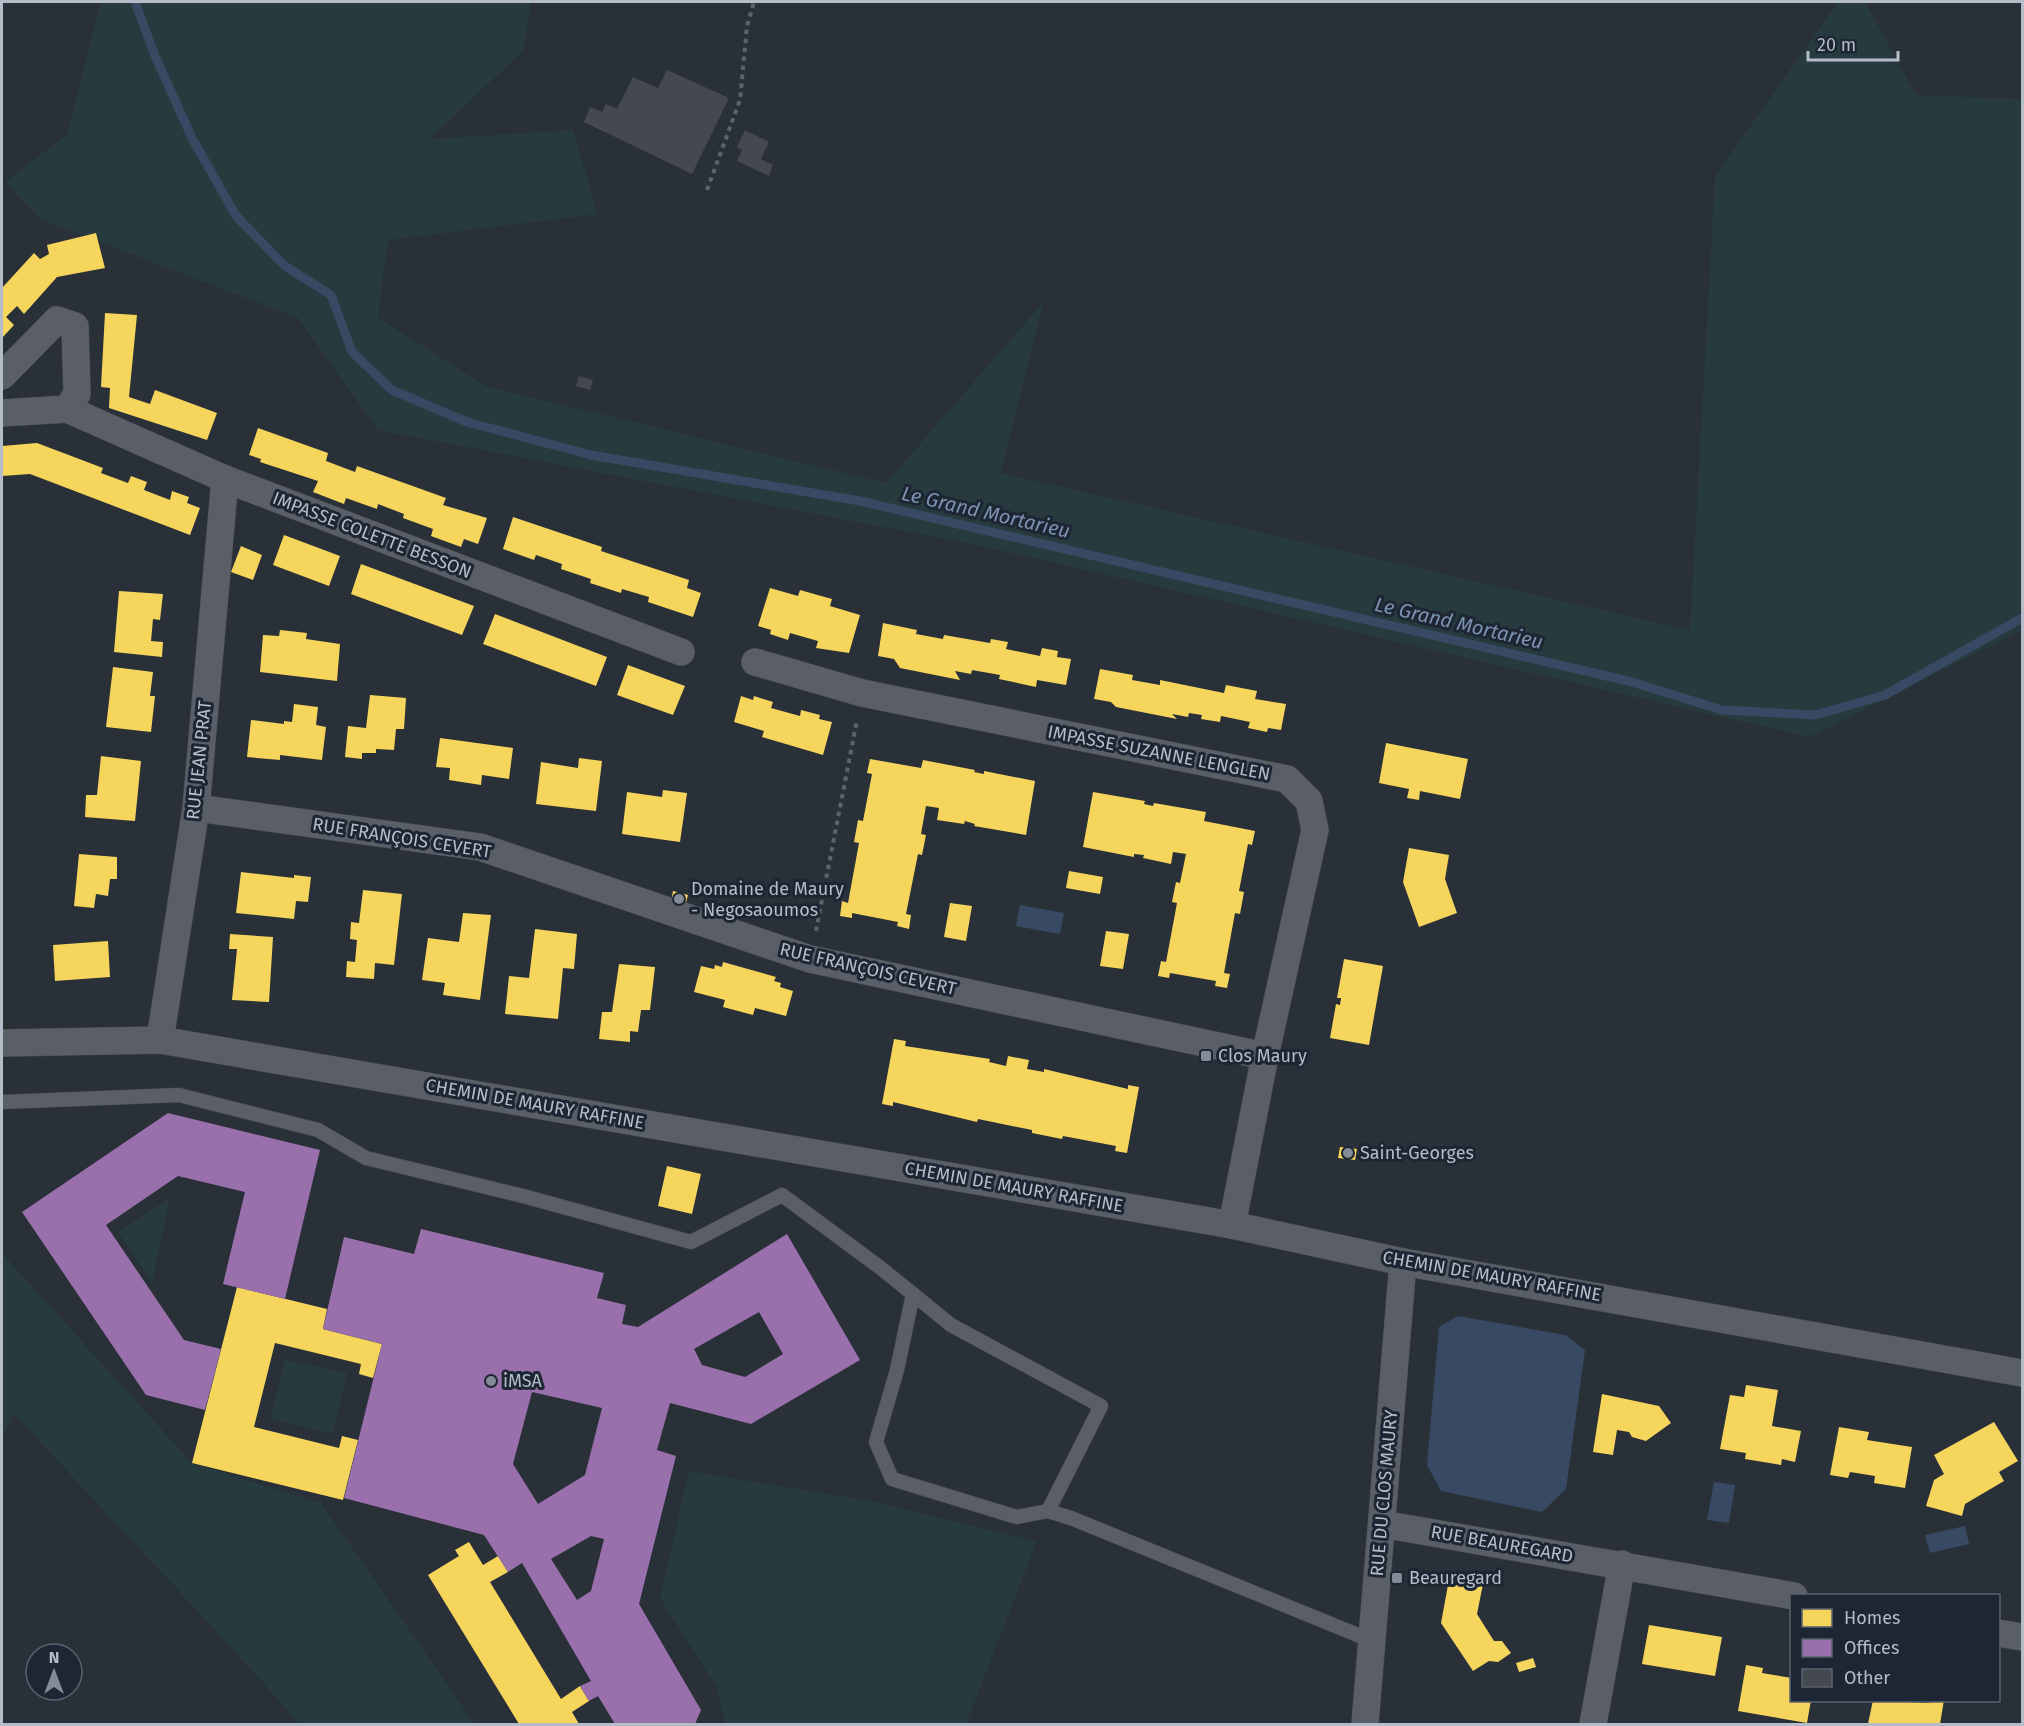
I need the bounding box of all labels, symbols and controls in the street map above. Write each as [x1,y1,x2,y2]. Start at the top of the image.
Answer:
scale bar [1808,24,1898,62]
text: 20 m [1817,34,1856,56]
water label: Le Grand Mortarieu [899,481,1073,543]
street label: IMPASSE COLETTE BESSON [269,487,475,583]
water label: Le Grand Mortarieu [1372,592,1546,654]
street label: RUE JEAN PRAT [182,699,216,821]
street label: IMPASSE SUZANNE LENGLEN [1046,721,1272,785]
street label: RUE FRANÇOIS CEVERT [311,813,494,863]
place label: Domaine de Maury - Negosaoumos [691,878,844,921]
marker: Domaine de Maury - Negosaoumos [672,892,686,906]
street label: RUE FRANÇOIS CEVERT [778,938,959,1000]
place label: Clos Maury [1218,1045,1307,1067]
marker: Clos Maury [1199,1049,1213,1063]
street label: CHEMIN DE MAURY RAFFINE [424,1074,646,1134]
place label: Saint-Georges [1360,1142,1474,1164]
marker: Saint-Georges [1341,1146,1355,1160]
street label: CHEMIN DE MAURY RAFFINE [903,1157,1125,1217]
street label: CHEMIN DE MAURY RAFFINE [1381,1246,1603,1306]
place label: iMSA [503,1370,543,1392]
marker: iMSA [484,1374,498,1388]
street label: RUE DU CLOS MAURY [1366,1409,1402,1577]
street label: RUE BEAUREGARD [1429,1521,1575,1567]
place label: Beauregard [1409,1567,1502,1589]
marker: Beauregard [1390,1571,1404,1585]
legend [1790,1594,2000,1702]
text: Homes [1844,1607,1900,1629]
text: Offices [1844,1637,1899,1659]
north arrow [24,1642,84,1702]
text: N [49,1648,59,1667]
text: Other [1844,1667,1890,1689]

